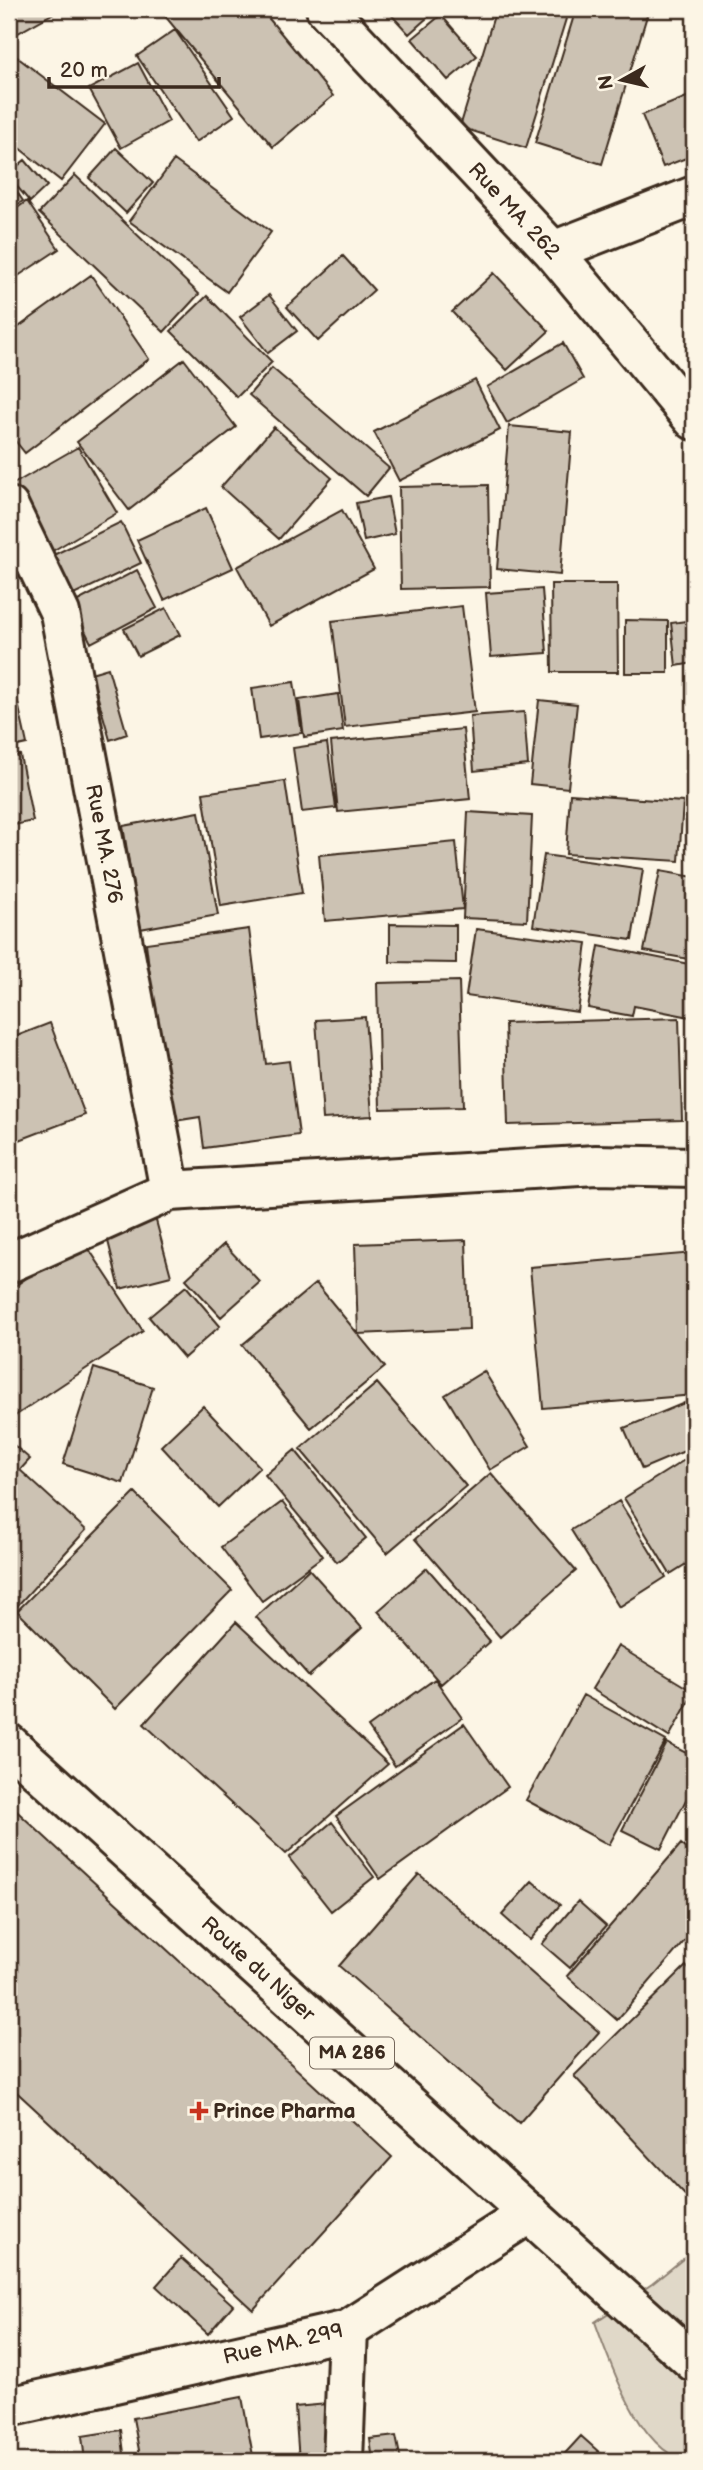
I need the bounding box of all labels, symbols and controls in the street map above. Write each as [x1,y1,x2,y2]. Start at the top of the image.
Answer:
scale bar [49,46,219,90]
north arrow [588,46,658,116]
text: 20 m [60,58,108,83]
text: N [594,73,619,91]
street label: Rue MA. 262 [463,157,566,265]
street label: Rue MA. 276 [80,782,128,906]
street label: Route du Niger [196,1911,320,2027]
road number: MA 286 [310,2038,394,2068]
place label: Prince Pharma [213,2099,356,2124]
marker: Prince Pharma [191,2103,207,2119]
street label: Rue MA. 299 [221,2318,345,2370]

